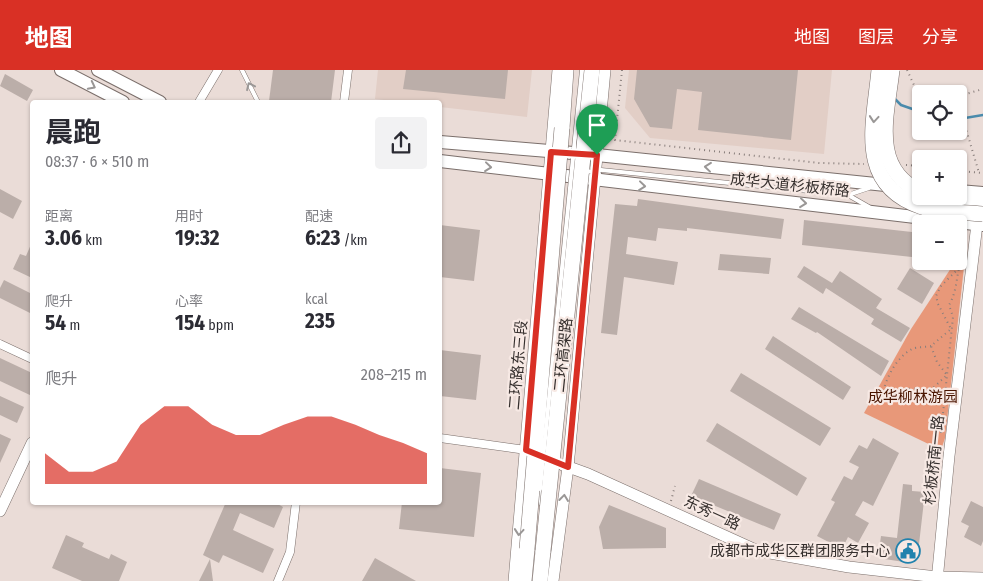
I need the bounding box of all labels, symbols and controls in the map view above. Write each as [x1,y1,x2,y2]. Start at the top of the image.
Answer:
text: 地图 [25,24,73,52]
text: 地图 [794,26,830,48]
text: 图层 [858,26,894,48]
text: 分享 [922,26,958,48]
one-way arrow [87,80,96,90]
one-way arrow [246,82,256,91]
map controls [912,85,967,270]
button: locate [912,85,967,140]
pin [576,104,618,155]
icon: arrive [583,111,611,139]
one-way arrow [869,115,880,123]
text: 晨跑 [45,116,101,149]
button: share [375,117,427,169]
button: + [912,150,967,205]
text: 08:37 · 6 × 510 m [45,152,149,171]
one-way arrow [485,161,493,172]
one-way arrow [704,162,712,173]
street label: 成华大道杉板桥路 [729,170,851,200]
one-way arrow [638,180,646,191]
one-way arrow [800,197,808,208]
text: 距离 [45,208,73,225]
text: 用时 [175,208,203,225]
text: 配速 [305,208,333,225]
button: − [912,215,967,270]
text: 3.06 [45,225,82,251]
text: 19:32 [175,225,219,251]
text: 6:23 [305,225,340,251]
text: km [82,232,103,249]
text: /km [340,232,368,249]
text: kcal [305,291,328,308]
text: 爬升 [45,293,73,310]
text: 心率 [175,293,203,310]
text: 235 [305,308,335,334]
text: 54 [45,310,66,336]
text: 154 [175,310,205,336]
text: m [66,317,80,334]
text: bpm [205,317,234,334]
street label: 二环高架路 [550,317,576,393]
street label: 二环路东三段 [505,319,531,411]
text: 208–215 m [361,365,427,384]
text: 爬升 [45,369,77,388]
park label: 成华柳林游园 [868,388,958,406]
street label: 杉板桥南一路 [920,414,948,506]
street label: 东秀一路 [681,492,743,534]
one-way arrow [558,494,569,502]
one-way arrow [514,528,525,536]
public building icon: 成都市成华区群团服务中心 [895,538,921,564]
place label: 成都市成华区群团服务中心 [710,542,890,560]

